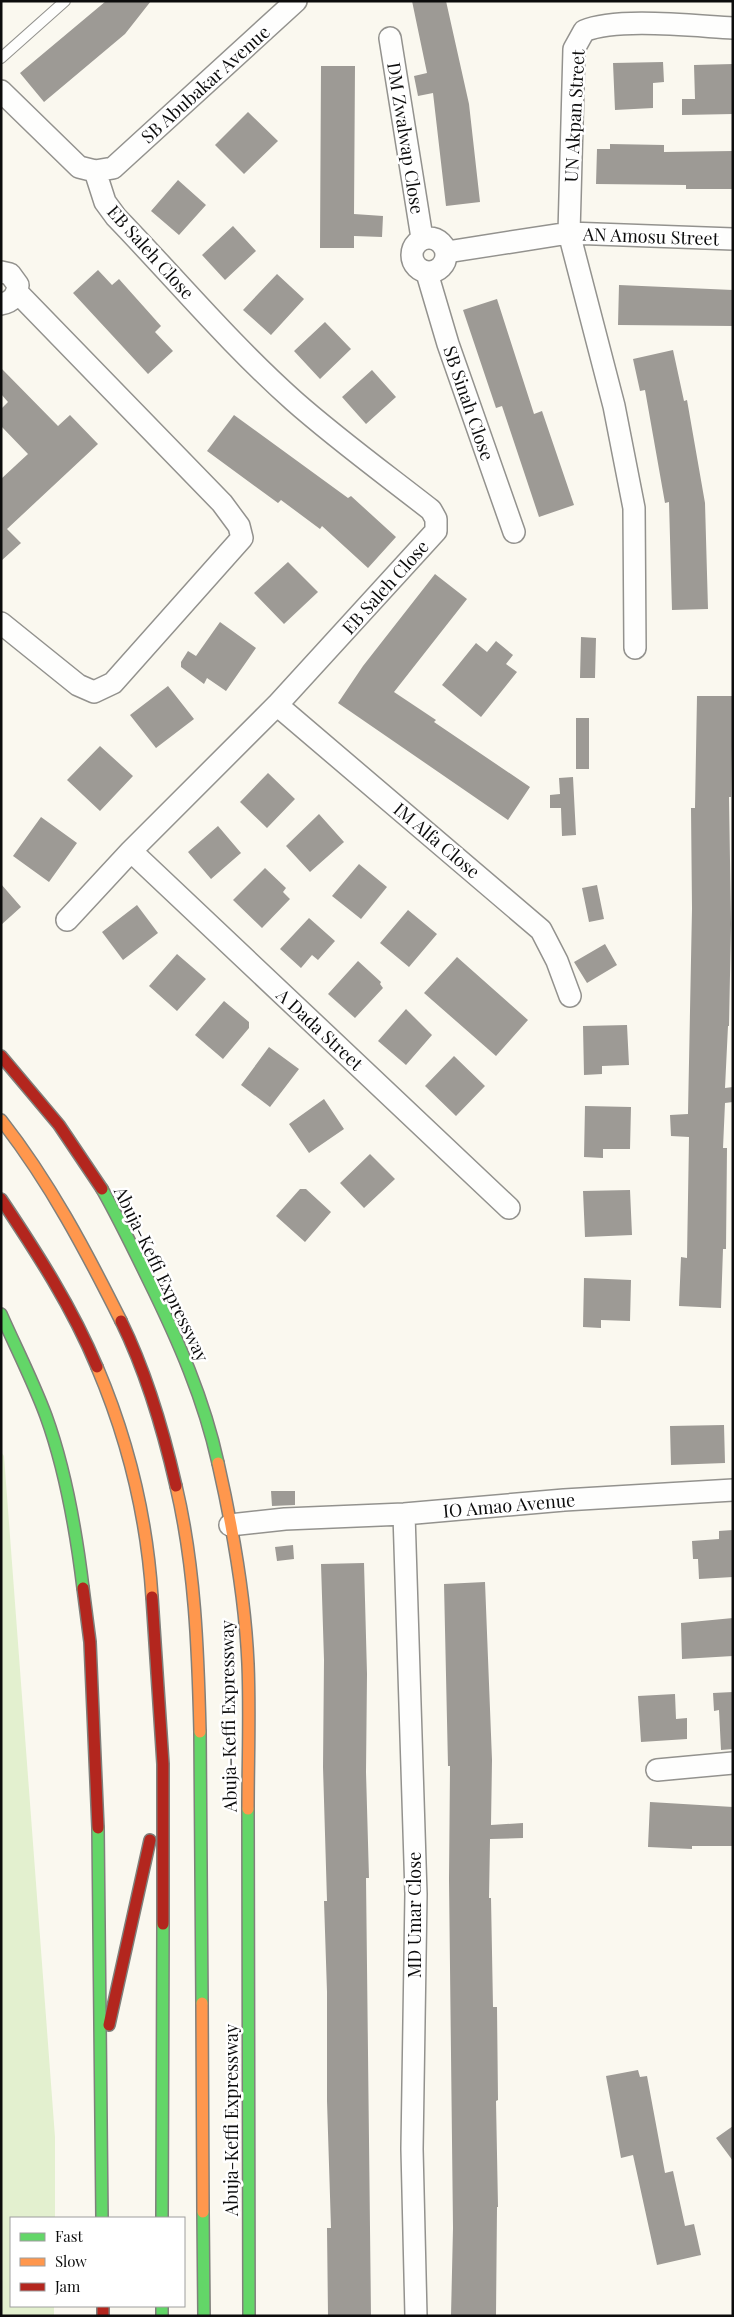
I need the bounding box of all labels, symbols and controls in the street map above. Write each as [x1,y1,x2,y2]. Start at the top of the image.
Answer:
street label: SB Abubakar Avenue [136,20,274,148]
street label: UN Akpan Street [559,48,589,183]
street label: DM Zwalwap Close [382,60,430,216]
street label: EB Saleh Close [102,200,200,304]
street label: AN Amosu Street [582,222,720,250]
street label: SB Sinah Close [438,343,500,463]
street label: EB Saleh Close [336,535,434,639]
street label: IM Alfa Close [389,797,485,883]
street label: A Dada Street [271,982,369,1076]
street label: Abuja-Keffi Expressway [109,1182,215,1366]
street label: IO Amao Avenue [442,1487,576,1523]
street label: Abuja-Keffi Expressway [214,1620,242,1813]
street label: MD Umar Close [402,1852,426,1978]
street label: Abuja-Keffi Expressway [219,2024,243,2217]
legend [10,2217,185,2307]
text: Fast [55,2226,84,2246]
text: Slow [55,2251,87,2271]
text: Jam [54,2276,81,2296]

